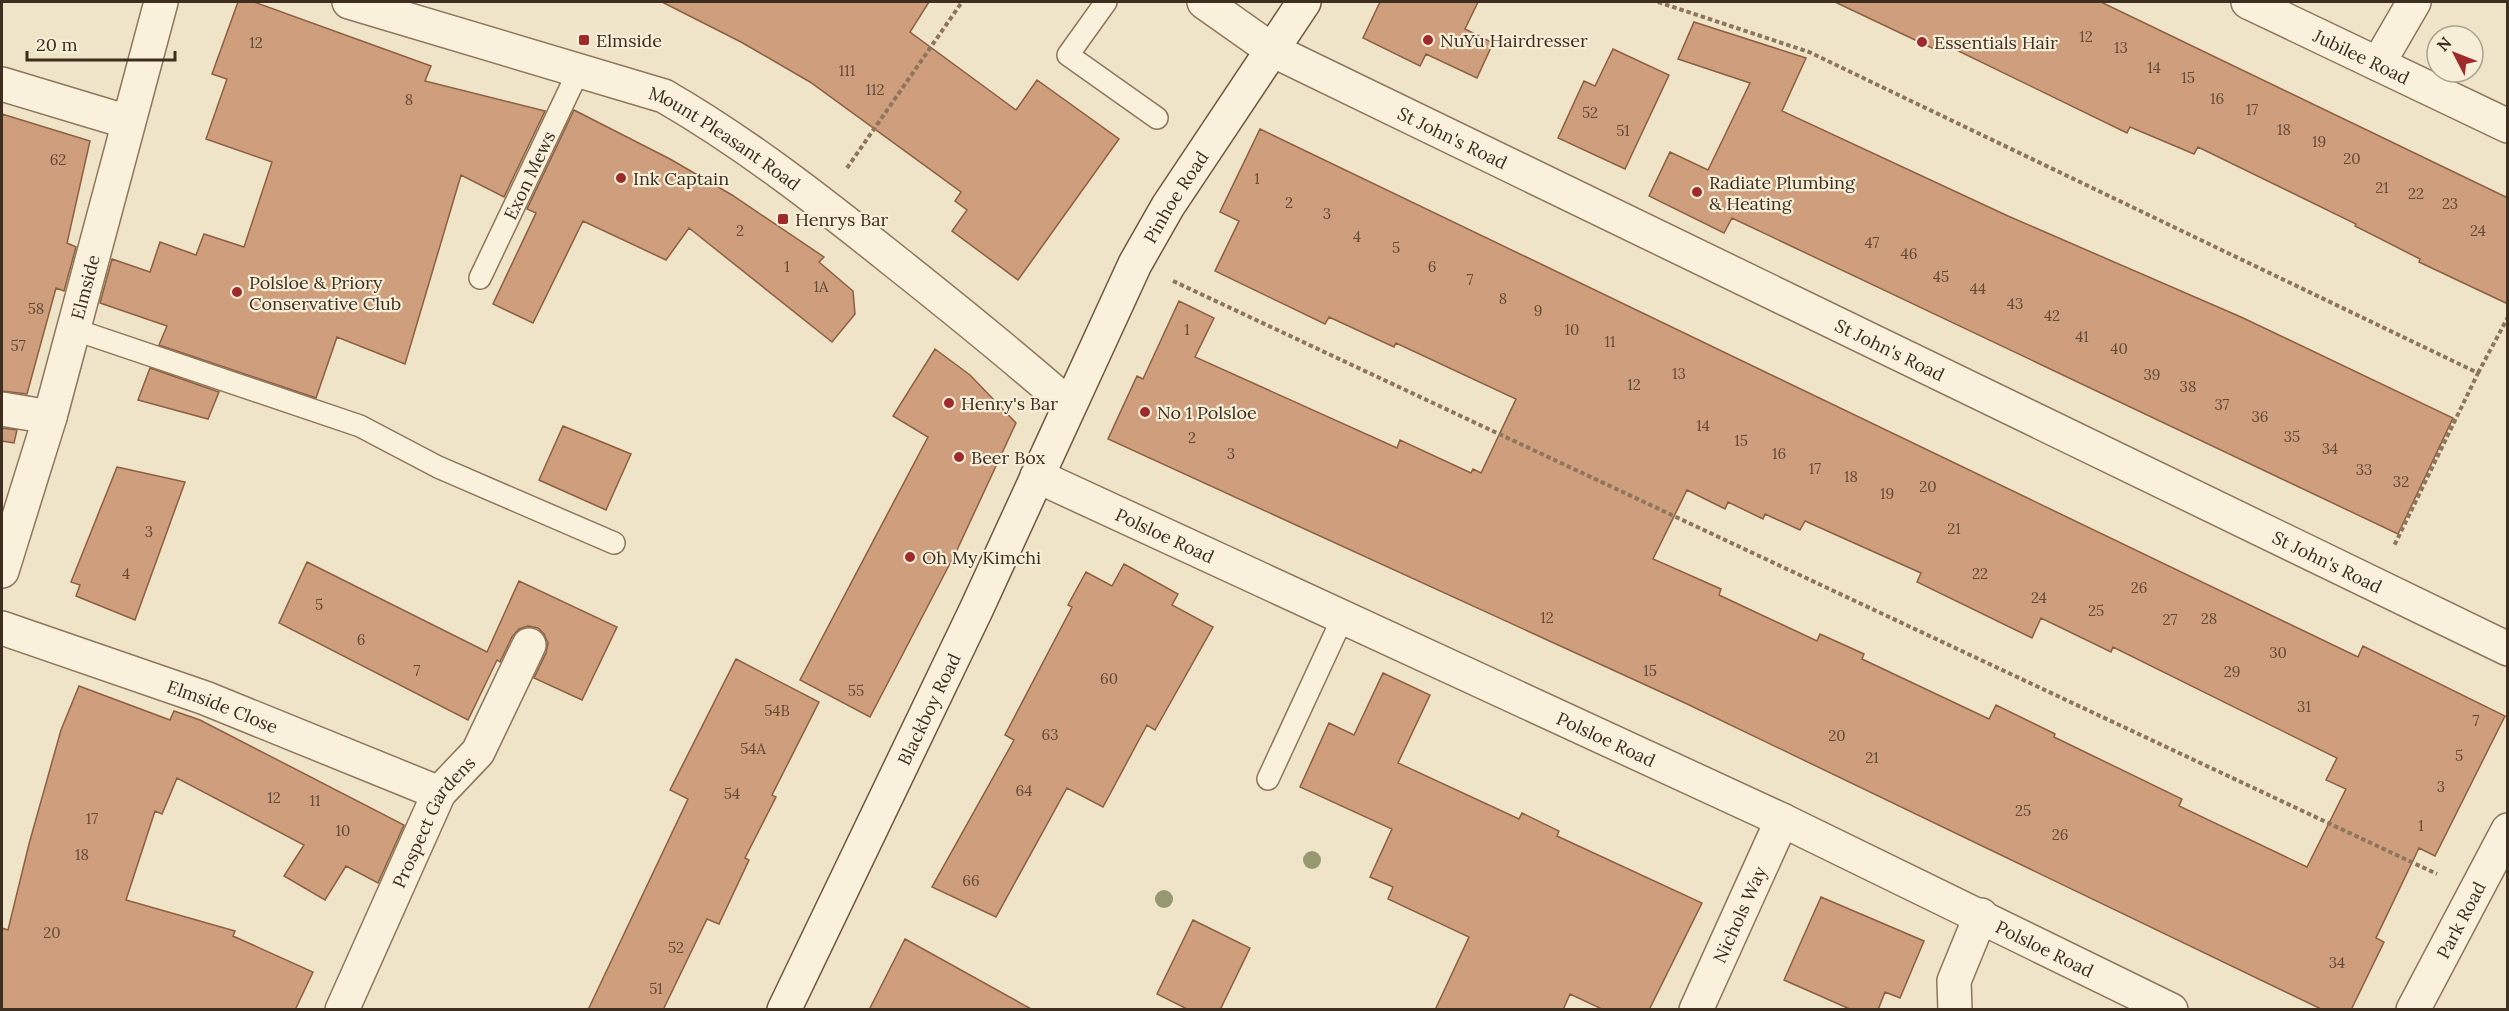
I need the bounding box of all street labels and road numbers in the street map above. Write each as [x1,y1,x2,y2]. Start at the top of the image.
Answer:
street label: Jubilee Road [2309,23,2414,89]
street label: Mount Pleasant Road [646,81,805,195]
street label: St John's Road [1394,101,1511,174]
street label: Exon Mews [498,127,560,223]
street label: Pinhoe Road [1138,146,1213,247]
street label: Elmside [65,252,105,322]
street label: St John's Road [1831,313,1949,386]
street label: Polsloe Road [1112,502,1218,568]
street label: St John's Road [2269,525,2386,598]
street label: Blackboy Road [892,649,965,769]
street label: Elmside Close [164,674,282,738]
street label: Polsloe Road [1553,706,1660,772]
street label: Prospect Gardens [387,751,480,891]
street label: Nichols Way [1707,862,1771,966]
street label: Park Road [2431,877,2490,962]
street label: Polsloe Road [1992,915,2098,982]

